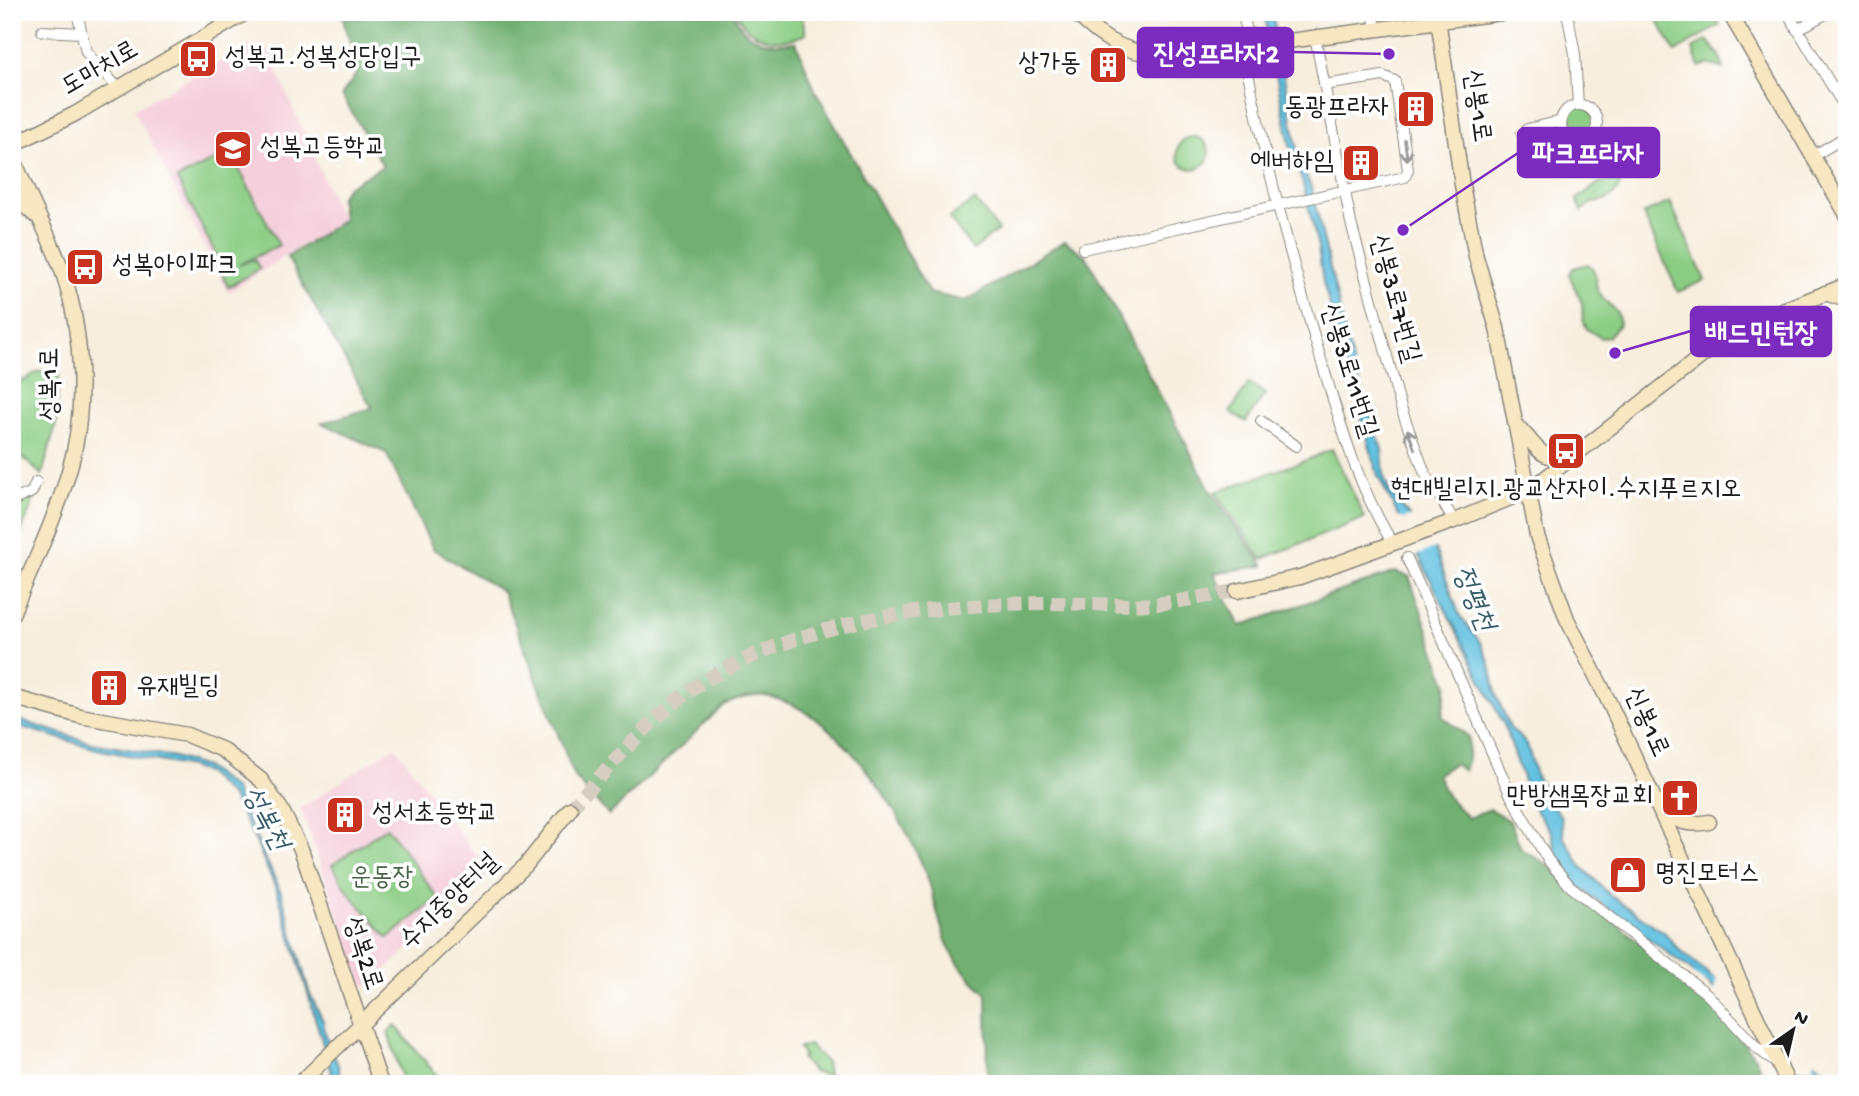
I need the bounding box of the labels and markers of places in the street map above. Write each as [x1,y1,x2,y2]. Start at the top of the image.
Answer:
callout: 진성프라자2 [1138,28,1293,77]
bus stop icon: 성복고.성복성당입구 [177,38,219,80]
place label: 성복고.성복성당입구 [225,44,421,75]
building icon: 상가동 [1087,44,1129,86]
place label: 상가동 [1018,50,1081,81]
building icon: 동광프라자 [1395,88,1437,130]
place label: 동광프라자 [1284,94,1389,125]
school or university icon: 성복고등학교 [212,128,254,170]
callout: 파크프라자 [1518,128,1659,177]
place label: 성복고등학교 [260,134,386,165]
building icon: 에버하임 [1340,142,1382,184]
place label: 에버하임 [1250,148,1334,179]
bus stop icon: 성복아이파크 [64,246,106,288]
place label: 성복아이파크 [112,252,238,283]
callout: 배드민턴장 [1691,307,1831,356]
bus stop icon: 현대빌리지.광교산자이.수지푸르지오 [1545,430,1587,472]
place label: 현대빌리지.광교산자이.수지푸르지오 [1390,476,1742,507]
building icon: 유재빌딩 [88,667,130,709]
place label: 유재빌딩 [136,673,220,704]
church icon: 만방샘목장교회 [1659,777,1701,819]
place label: 만방샘목장교회 [1507,783,1653,814]
building icon: 성서초등학교 [324,794,366,836]
place label: 성서초등학교 [372,800,498,831]
shop icon: 명진모터스 [1607,854,1649,896]
place label: 명진모터스 [1655,860,1760,891]

